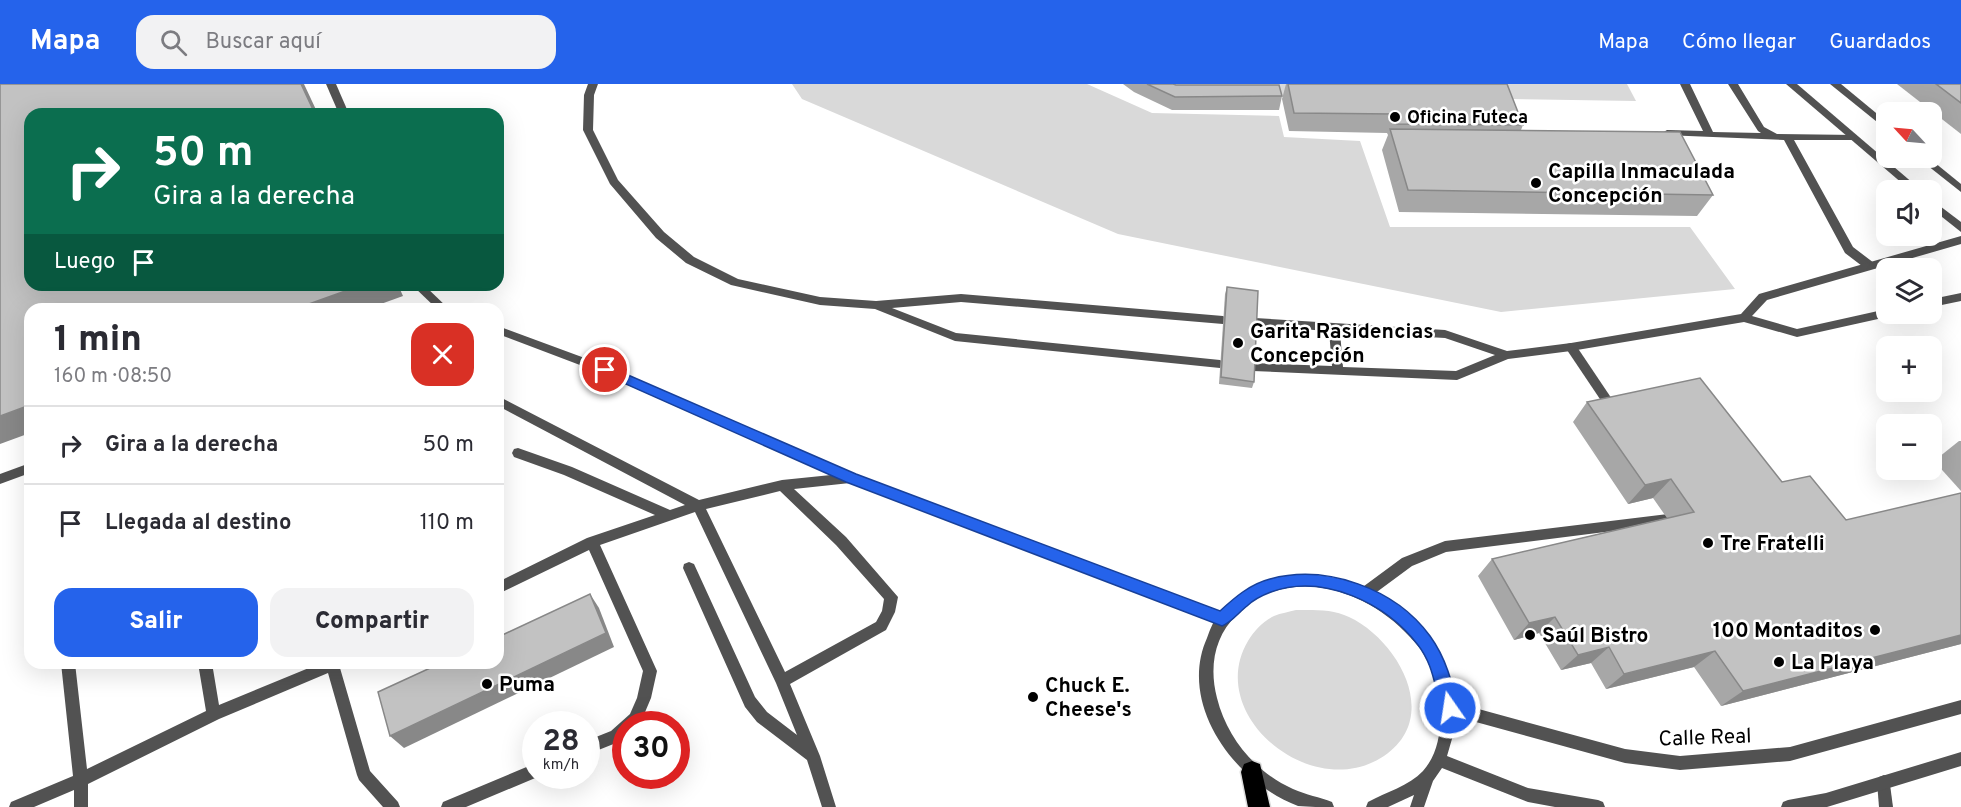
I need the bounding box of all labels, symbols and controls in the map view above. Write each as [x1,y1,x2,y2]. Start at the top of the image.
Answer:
search box [136,15,556,69]
text: Mapa [30,24,100,60]
icon: search [157,26,190,59]
text: Buscar aquí [205,29,321,56]
text: Mapa [1598,29,1649,56]
text: Cómo llegar [1682,29,1796,56]
text: Guardados [1829,29,1931,56]
north arrow [1876,102,1942,168]
map controls [1876,102,1942,480]
place label: Oficina Futeca [1407,107,1528,130]
marker: Oficina Futeca [1388,110,1402,124]
text: 50 m [153,128,254,181]
icon: right [54,132,132,210]
place label: Capilla Inmaculada Concepción [1548,159,1735,210]
marker: Capilla Inmaculada Concepción [1529,176,1543,190]
text: Gira a la derecha [153,180,355,214]
button: sound [1876,180,1942,246]
icon: arrive [127,246,160,279]
text: Luego [54,249,115,276]
button: layers [1876,258,1942,324]
text: 1 min [54,318,142,364]
place label: Garita Rasidencias Concepción [1250,319,1434,370]
button: close [411,323,474,386]
marker: Garita Rasidencias Concepción [1231,336,1245,350]
button: + [1876,336,1942,402]
pin [579,344,630,395]
icon: arrive [588,353,621,386]
text: 160 m · 08:50 [54,364,172,390]
button: − [1876,414,1942,480]
icon: right [54,429,87,462]
text: Gira a la derecha [105,432,278,459]
text: 50 m [422,432,474,459]
icon: arrive [54,507,87,540]
text: Llegada al destino [105,510,291,537]
text: 110 m [420,510,474,537]
place label: Tre Fratelli [1720,531,1825,558]
marker: Tre Fratelli [1701,536,1715,550]
button: Salir [54,588,258,657]
button: Compartir [270,588,474,657]
place label: 100 Montaditos [1713,618,1863,645]
place label: Saúl Bistro [1542,623,1648,650]
marker: 100 Montaditos [1868,623,1882,637]
marker: Saúl Bistro [1523,628,1537,642]
place label: La Playa [1791,650,1874,677]
marker: La Playa [1772,655,1786,669]
place label: Puma [499,672,555,699]
place label: Chuck E. Cheese's [1045,673,1132,724]
position arrow [1418,676,1482,740]
marker: Puma [480,677,494,691]
marker: Chuck E. Cheese's [1026,690,1040,704]
speed limit sign: 30 [612,711,690,789]
street label: Calle Real [1658,723,1752,754]
text: 28 [542,724,580,761]
text: km/h [543,756,579,775]

